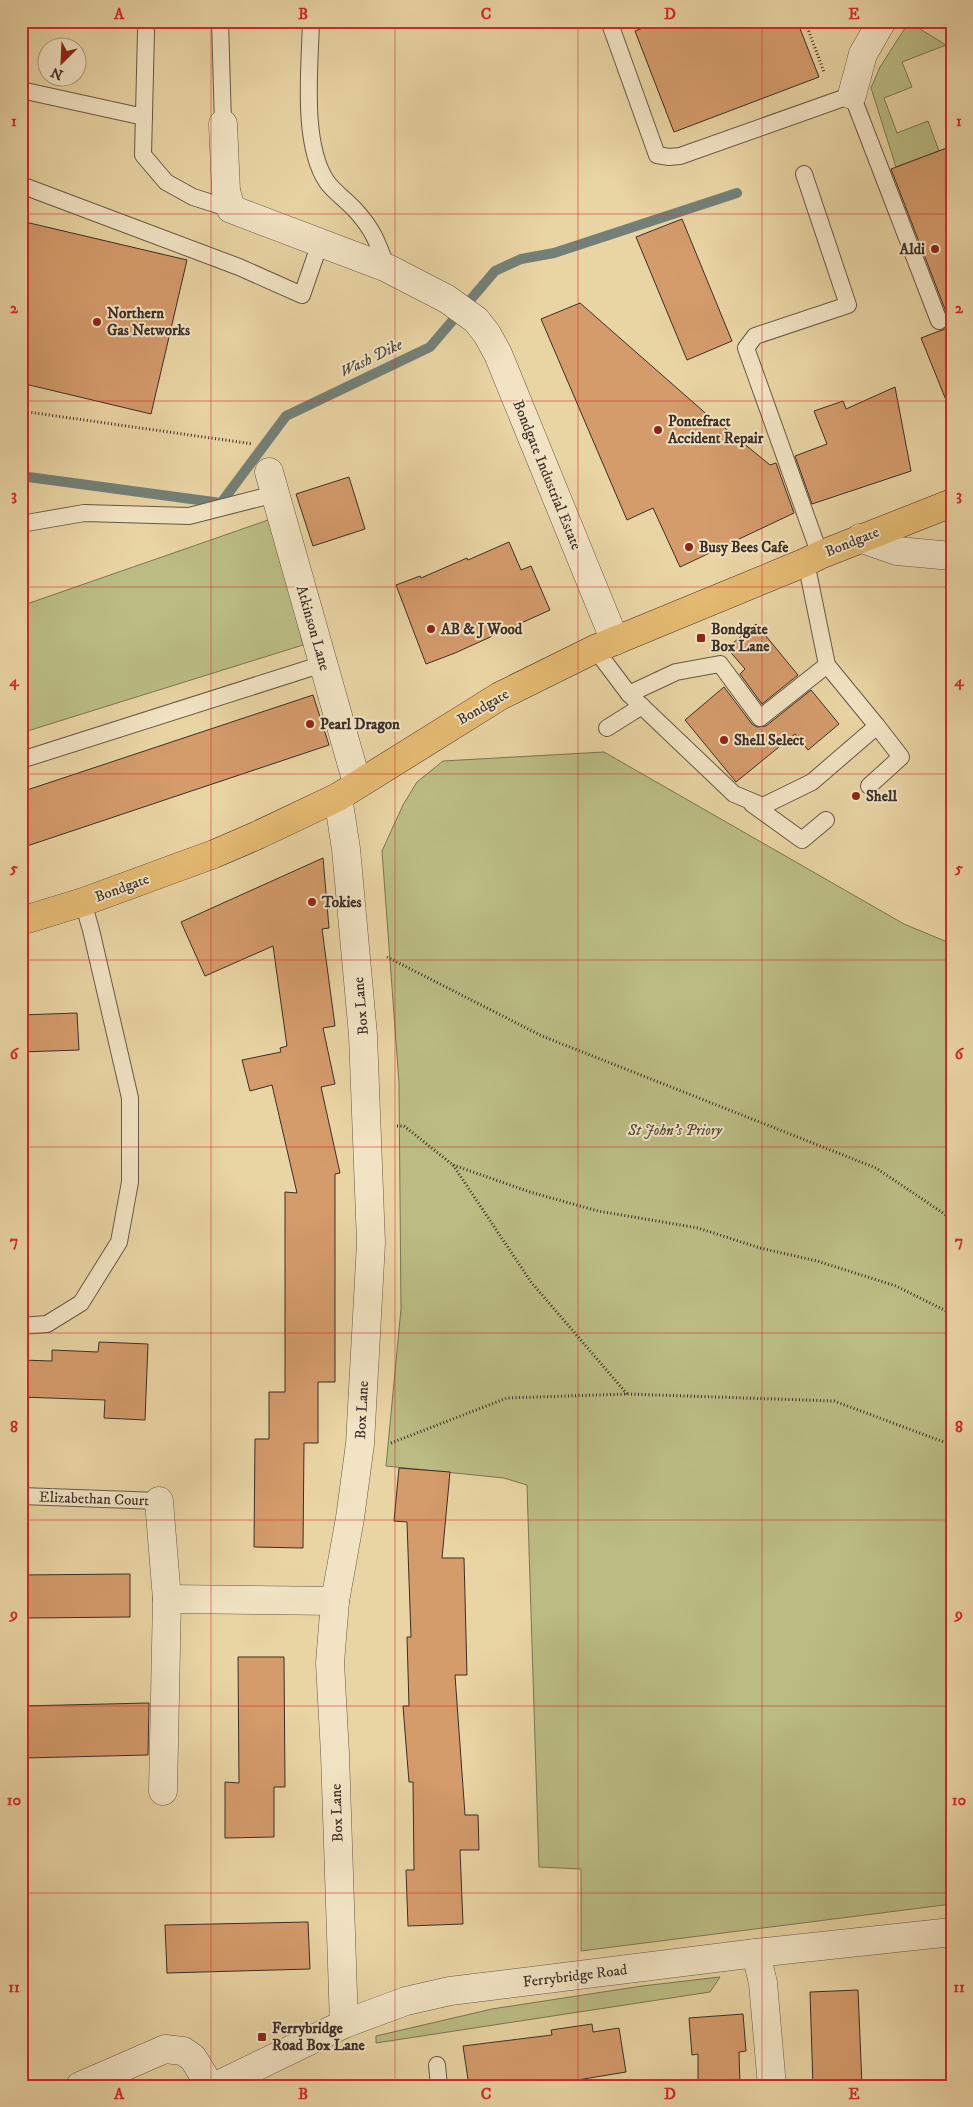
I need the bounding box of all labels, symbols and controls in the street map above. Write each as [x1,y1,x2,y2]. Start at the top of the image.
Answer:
text: A [113,4,125,24]
text: B [298,4,308,24]
text: C [481,4,491,24]
text: D [664,4,676,24]
text: E [848,4,860,24]
north arrow [38,38,88,88]
text: N [48,62,66,84]
text: 1 [11,111,17,131]
text: 1 [956,111,962,131]
place label: Aldi [899,240,925,259]
marker: Aldi [929,243,941,255]
text: 2 [10,298,19,318]
text: 2 [955,298,964,318]
place label: Northern Gas Networks [107,304,190,340]
marker: Northern Gas Networks [91,316,103,328]
water label: Wash Dike [336,334,406,382]
street label: Bondgate Industrial Estate [508,397,586,553]
place label: Pontefract Accident Repair [667,412,764,448]
marker: Pontefract Accident Repair [652,424,664,436]
text: 3 [11,485,17,505]
text: 3 [956,485,962,505]
street label: Bondgate [822,523,882,561]
place label: Busy Bees Cafe [699,538,789,557]
marker: Busy Bees Cafe [683,541,695,553]
street label: Atkinson Lane [292,583,334,673]
place label: AB & J Wood [440,620,523,639]
place label: Bondgate Box Lane [711,620,770,656]
marker: AB & J Wood [425,623,437,635]
marker: Bondgate Box Lane [695,632,707,644]
text: 4 [8,671,19,691]
text: 4 [953,671,964,691]
street label: Bondgate [454,685,512,729]
place label: Pearl Dragon [320,715,400,734]
marker: Pearl Dragon [304,718,316,730]
place label: Shell Select [734,731,804,750]
marker: Shell Select [718,734,730,746]
place label: Shell [866,787,897,806]
marker: Shell [850,790,862,802]
text: 5 [9,858,18,878]
text: 5 [954,858,963,878]
street label: Bondgate [92,869,152,907]
place label: Tokies [321,893,362,912]
marker: Tokies [306,896,318,908]
street label: Box Lane [349,976,373,1036]
text: 6 [10,1044,20,1064]
text: 6 [955,1044,965,1064]
park label: St John's Priory [627,1121,723,1140]
text: 7 [10,1231,18,1251]
text: 7 [955,1231,963,1251]
street label: Box Lane [351,1380,373,1440]
text: 8 [10,1417,18,1437]
text: 8 [955,1417,963,1437]
street label: Elizabethan Court [39,1488,150,1510]
text: 9 [9,1604,18,1624]
text: 9 [954,1604,963,1624]
street label: Box Lane [326,1783,348,1843]
text: 10 [7,1790,22,1810]
text: 10 [952,1790,967,1810]
street label: Ferrybridge Road [522,1960,629,1992]
text: 11 [8,1977,20,1997]
text: 11 [953,1977,965,1997]
place label: Ferrybridge Road Box Lane [272,2019,366,2055]
marker: Ferrybridge Road Box Lane [256,2031,268,2043]
text: A [113,2084,125,2104]
text: B [298,2084,308,2104]
text: C [481,2084,491,2104]
text: D [664,2084,676,2104]
text: E [848,2084,860,2104]

